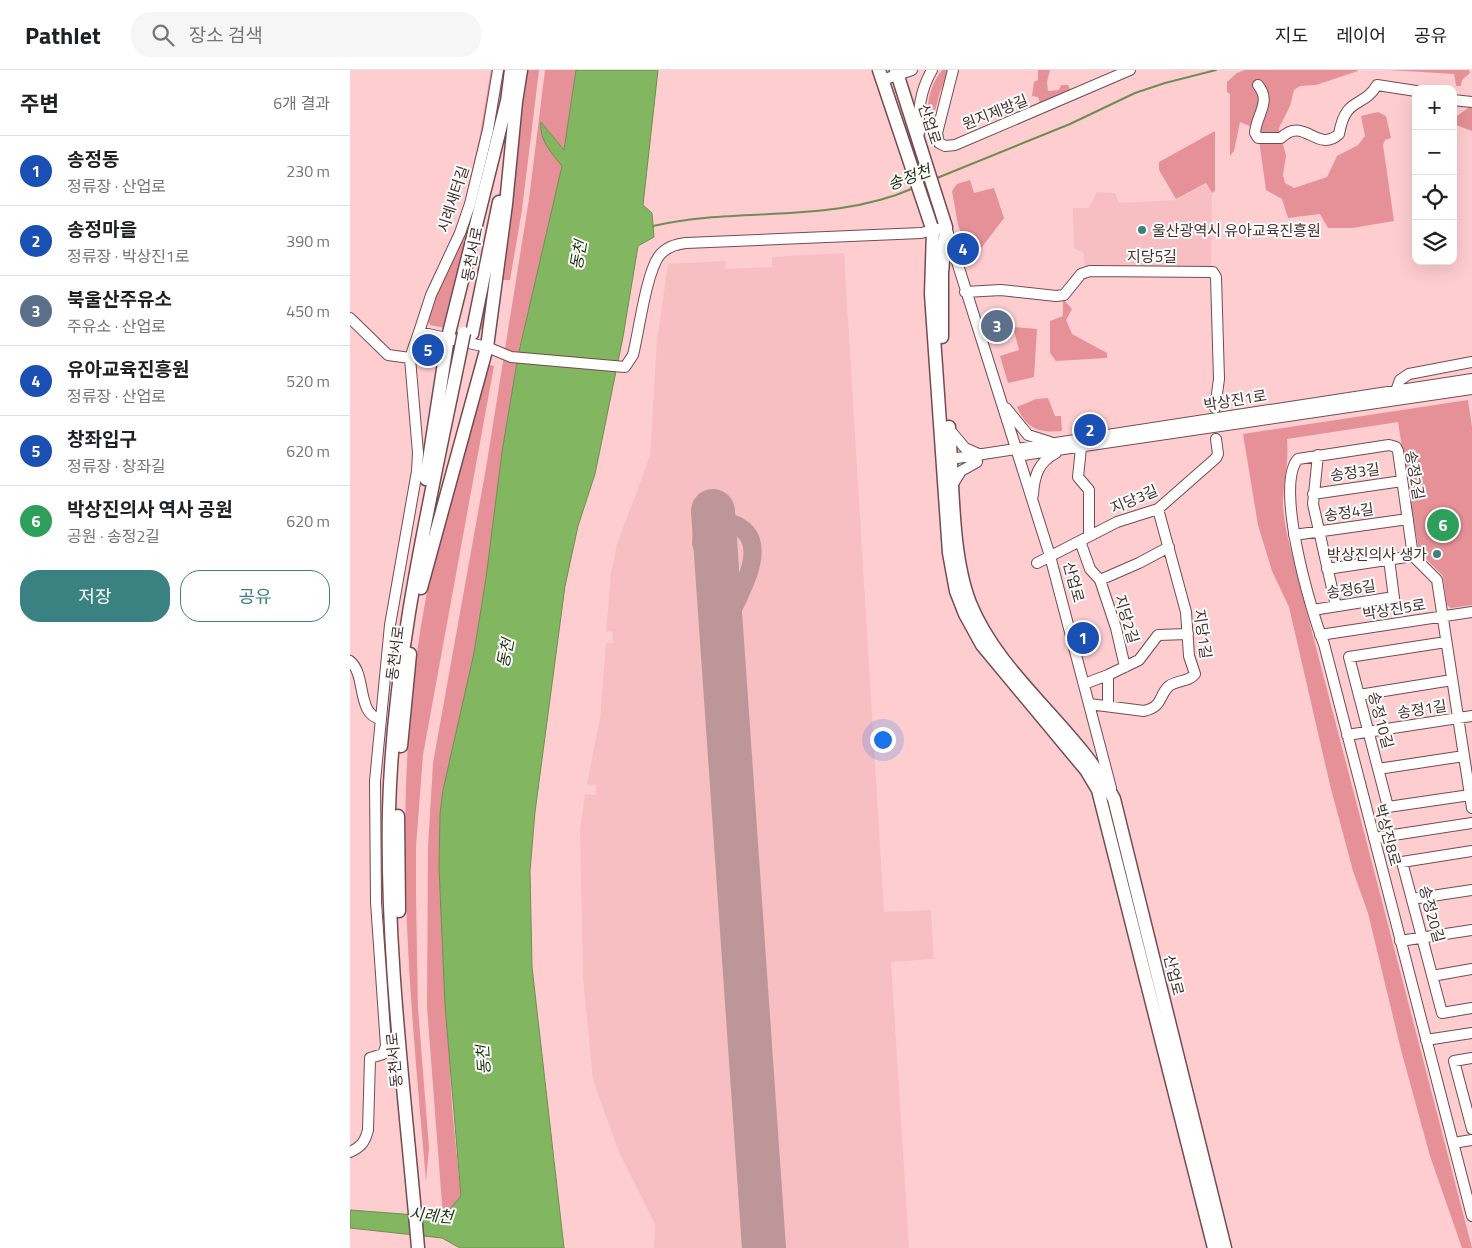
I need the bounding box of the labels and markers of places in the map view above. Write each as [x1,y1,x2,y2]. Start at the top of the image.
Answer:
place label: 울산광역시 유아교육진흥원 [1152,219,1321,242]
marker: 울산광역시 유아교육진흥원 [1136,224,1148,236]
pin: 4 [947,230,979,268]
pin: 3 [981,307,1013,345]
pin: 5 [412,331,444,369]
pin: 2 [1074,411,1106,449]
pin: 6 [1427,506,1459,544]
place label: 박상진의사 생가 [1327,543,1427,566]
marker: 박상진의사 생가 [1431,548,1443,560]
pin: 1 [1067,619,1099,657]

